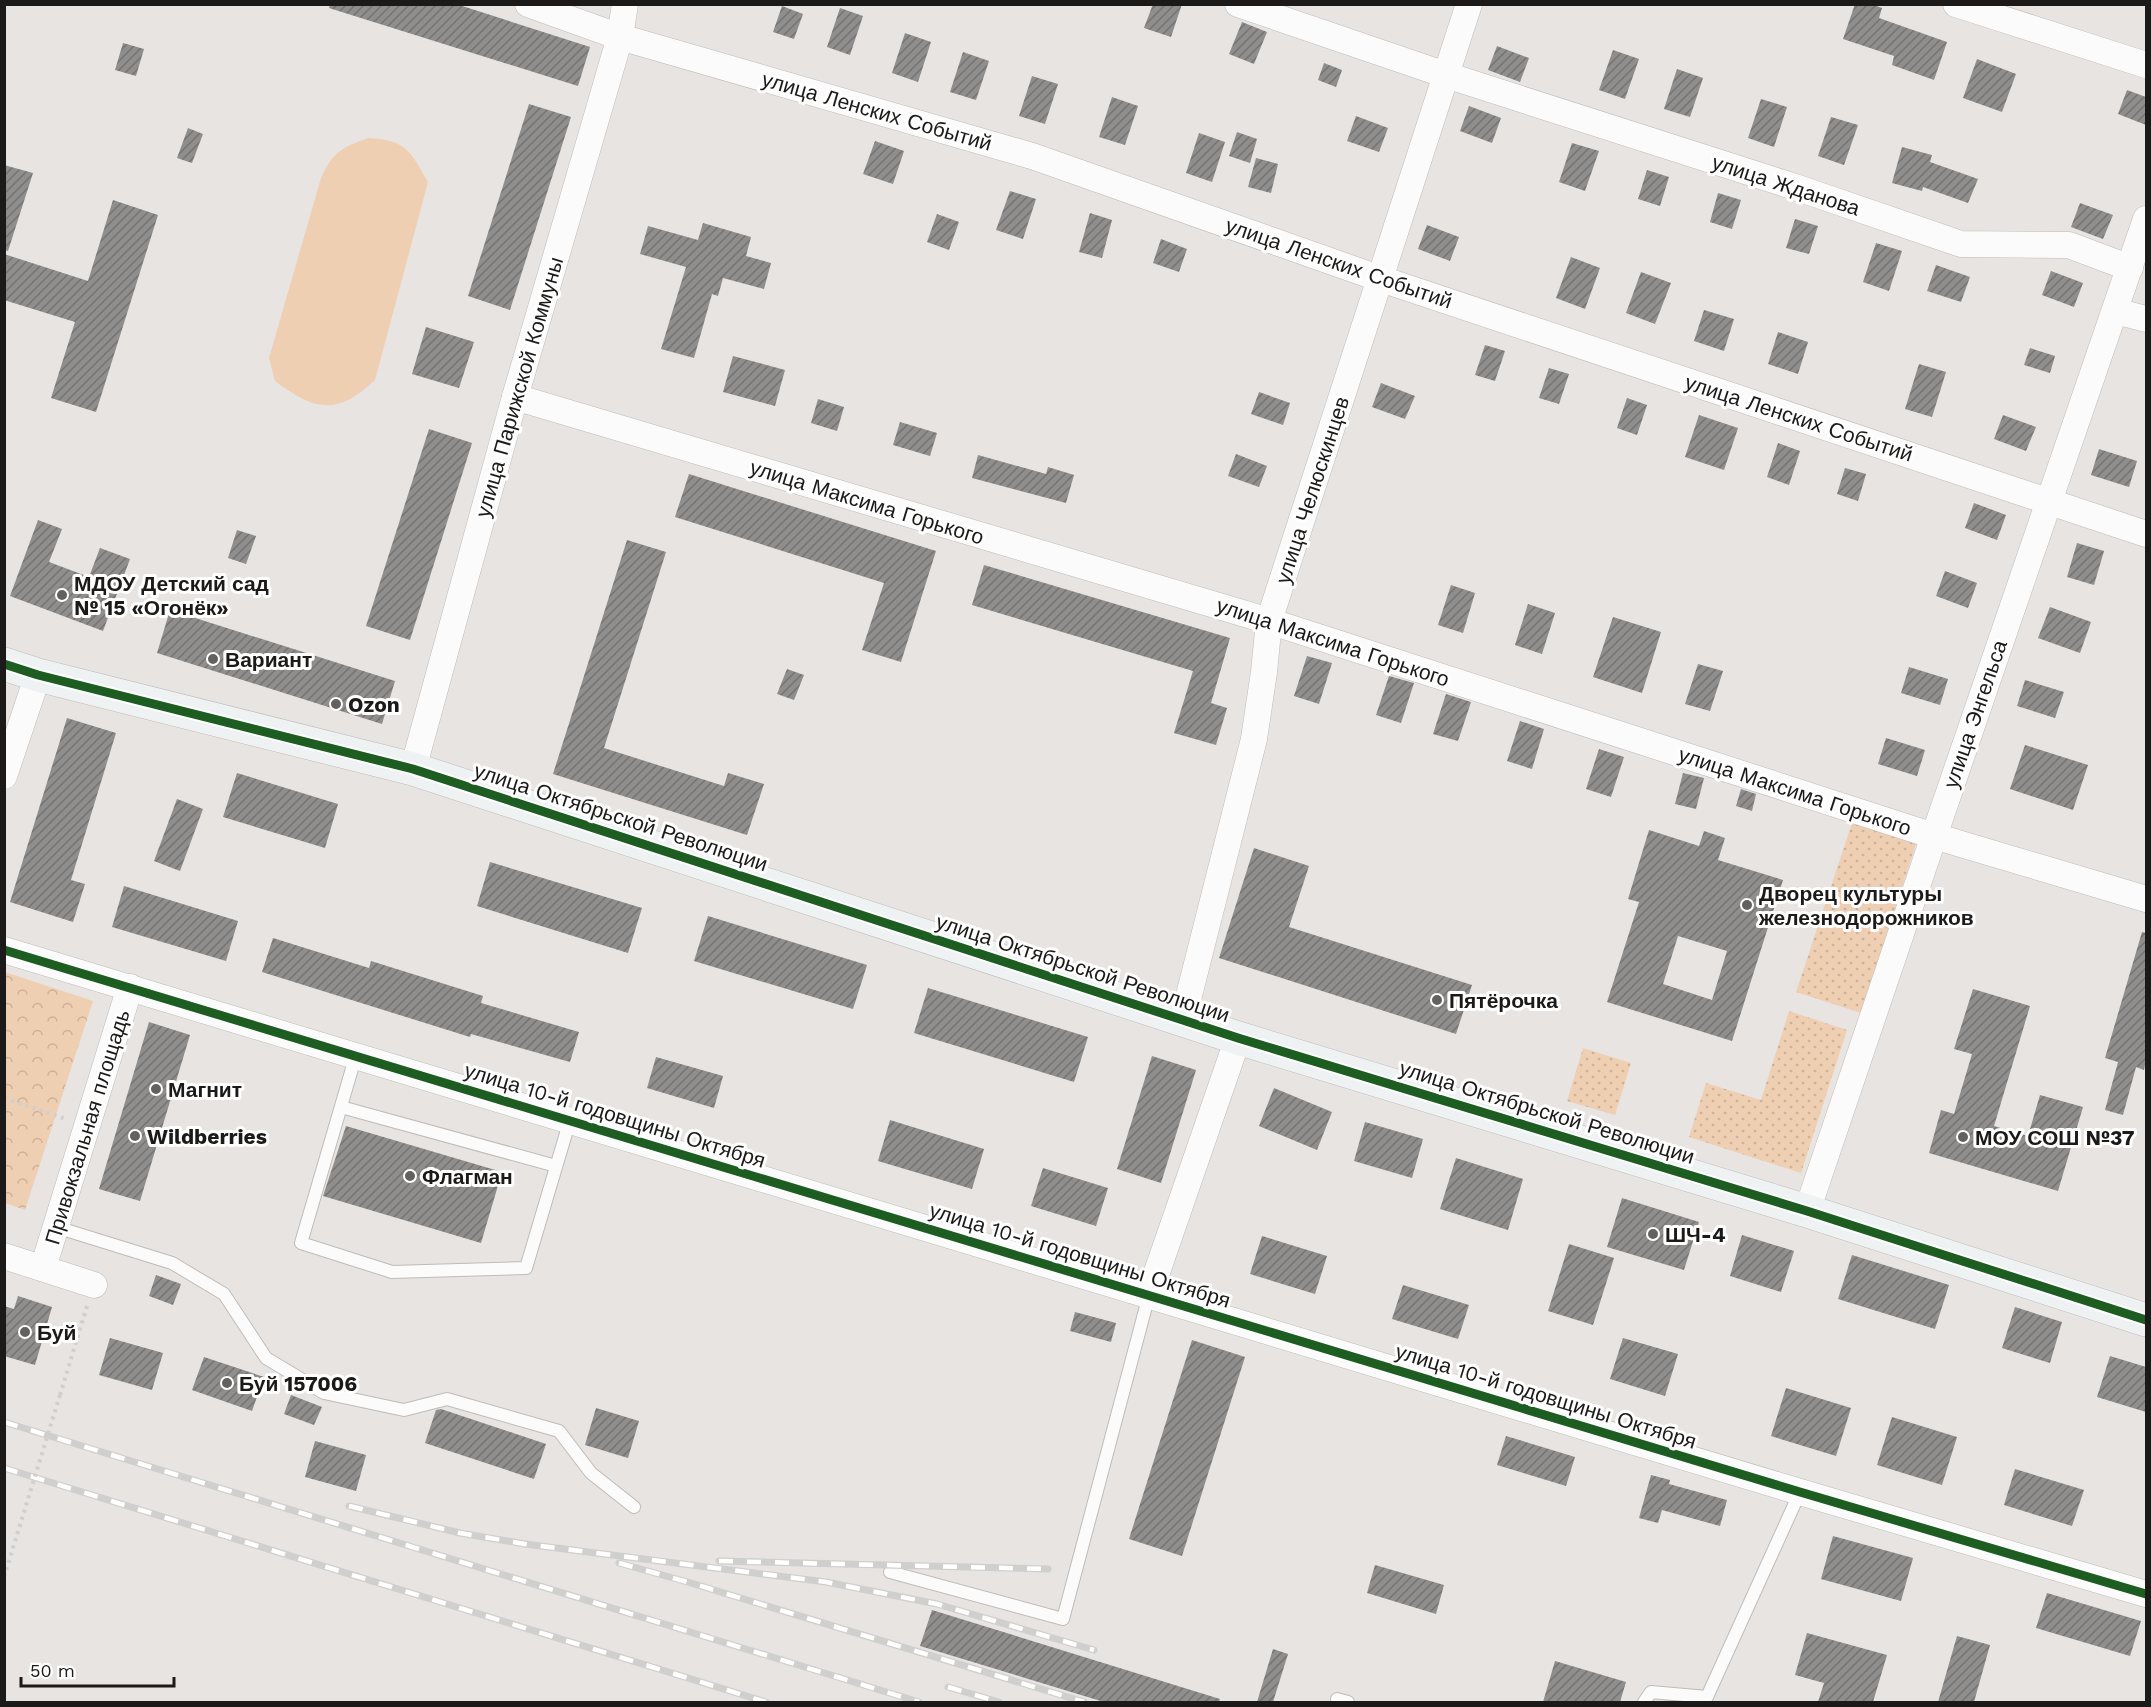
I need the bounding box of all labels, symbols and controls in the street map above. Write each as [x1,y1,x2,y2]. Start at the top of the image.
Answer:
street label: улица Ленских Событий [759,66,995,156]
street label: улица Жданова [1709,149,1863,221]
street label: улица Ленских Событий [1222,212,1456,314]
street label: улица Парижской Коммуны [470,254,568,520]
street label: улица Ленских Событий [1682,369,1916,467]
street label: улица Челюскинцев [1270,393,1354,587]
street label: улица Максима Горького [747,454,987,550]
place label: МДОУ Детский сад № 15 «Огонёк» [74,571,269,620]
marker: МДОУ Детский сад № 15 «Огонёк» [55,588,69,602]
street label: улица Максима Горького [1213,592,1453,692]
street label: улица Энгельса [1938,636,2012,791]
place label: Вариант [225,647,312,672]
marker: Вариант [206,652,220,666]
place label: Ozon [348,692,400,717]
marker: Ozon [329,697,343,711]
street label: улица Максима Горького [1675,741,1915,841]
street label: улица Октябрьской Революции [471,758,771,876]
place label: Дворец культуры железнодорожников [1758,881,1974,930]
marker: Дворец культуры железнодорожников [1740,898,1754,912]
street label: улица Октябрьской Революции [933,909,1233,1027]
place label: Пятёрочка [1449,988,1558,1013]
marker: Пятёрочка [1430,993,1444,1007]
street label: Привокзальная площадь [39,1006,135,1248]
street label: улица Октябрьской Революции [1396,1055,1698,1169]
street label: улица 10-й годовщины Октября [462,1057,768,1173]
place label: Магнит [168,1077,242,1102]
marker: Магнит [149,1082,163,1096]
place label: Wildberries [147,1124,267,1149]
place label: МОУ СОШ №37 [1975,1125,2135,1150]
marker: Wildberries [128,1129,142,1143]
marker: МОУ СОШ №37 [1956,1130,1970,1144]
place label: Флагман [422,1164,513,1189]
marker: Флагман [403,1169,417,1183]
street label: улица 10-й годовщины Октября [927,1197,1233,1313]
place label: ШЧ-4 [1665,1222,1726,1247]
marker: ШЧ-4 [1646,1227,1660,1241]
place label: Буй [37,1320,76,1345]
marker: Буй [18,1325,32,1339]
street label: улица 10-й годовщины Октября [1393,1338,1699,1454]
place label: Буй 157006 [239,1371,357,1396]
marker: Буй 157006 [220,1376,234,1390]
scale bar [21,1650,174,1688]
text: 50 m [30,1660,75,1681]

